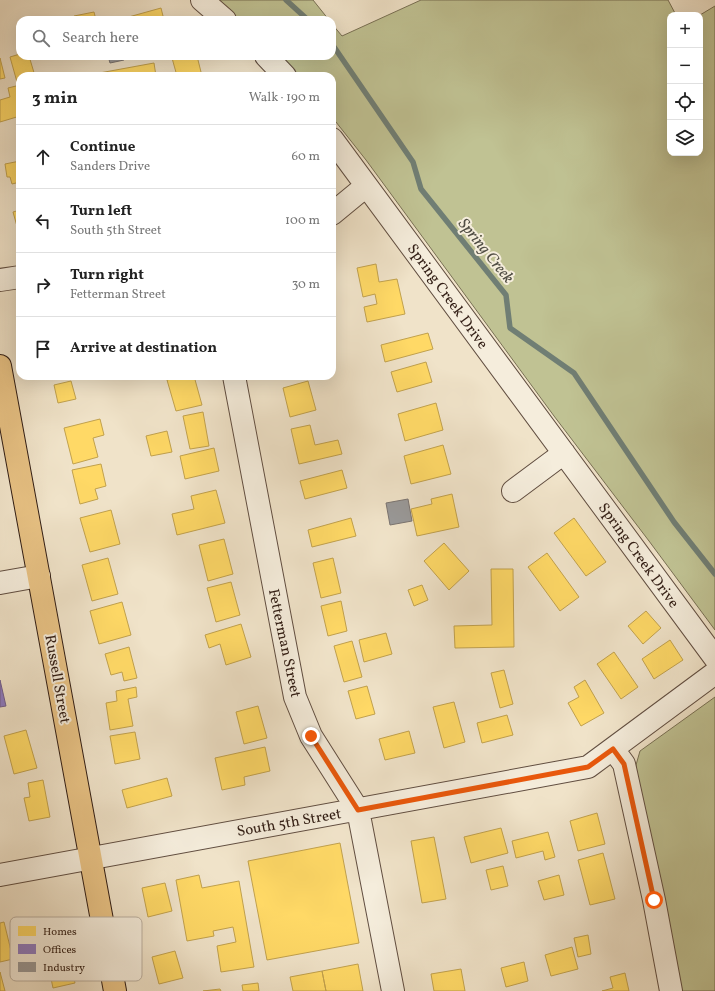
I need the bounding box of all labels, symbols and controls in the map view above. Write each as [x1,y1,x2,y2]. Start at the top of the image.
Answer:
map controls [667,12,703,156]
button: + [667,12,703,48]
search box [16,16,336,60]
icon: search [30,27,52,49]
text: Search here [62,28,139,49]
button: − [667,48,703,84]
button: locate [667,84,703,120]
text: 3 min [32,87,78,110]
text: Walk · 190 m [249,89,320,107]
button: layers [667,120,703,156]
text: Continue [70,137,135,158]
icon: ahead [32,146,54,168]
text: 60 m [292,148,320,166]
text: Sanders Drive [70,158,150,176]
text: Turn left [70,201,132,222]
icon: left [32,210,54,232]
text: 100 m [285,212,320,230]
water label: Spring Creek [452,214,519,289]
text: South 5th Street [70,222,162,240]
street label: Spring Creek Drive [401,240,492,354]
text: Turn right [70,265,144,286]
icon: right [32,274,54,296]
text: 30 m [292,276,320,294]
text: Fetterman Street [70,286,166,304]
icon: arrive [32,338,54,360]
text: Arrive at destination [70,338,217,359]
street label: Spring Creek Drive [592,499,683,613]
street label: Fetterman Street [262,587,305,699]
street label: Russell Street [38,633,75,725]
route end [302,727,320,745]
street label: South 5th Street [235,804,343,843]
route start [645,891,663,909]
legend [10,917,142,981]
text: Homes [43,925,77,940]
text: Offices [43,943,77,958]
text: Industry [43,961,85,976]

